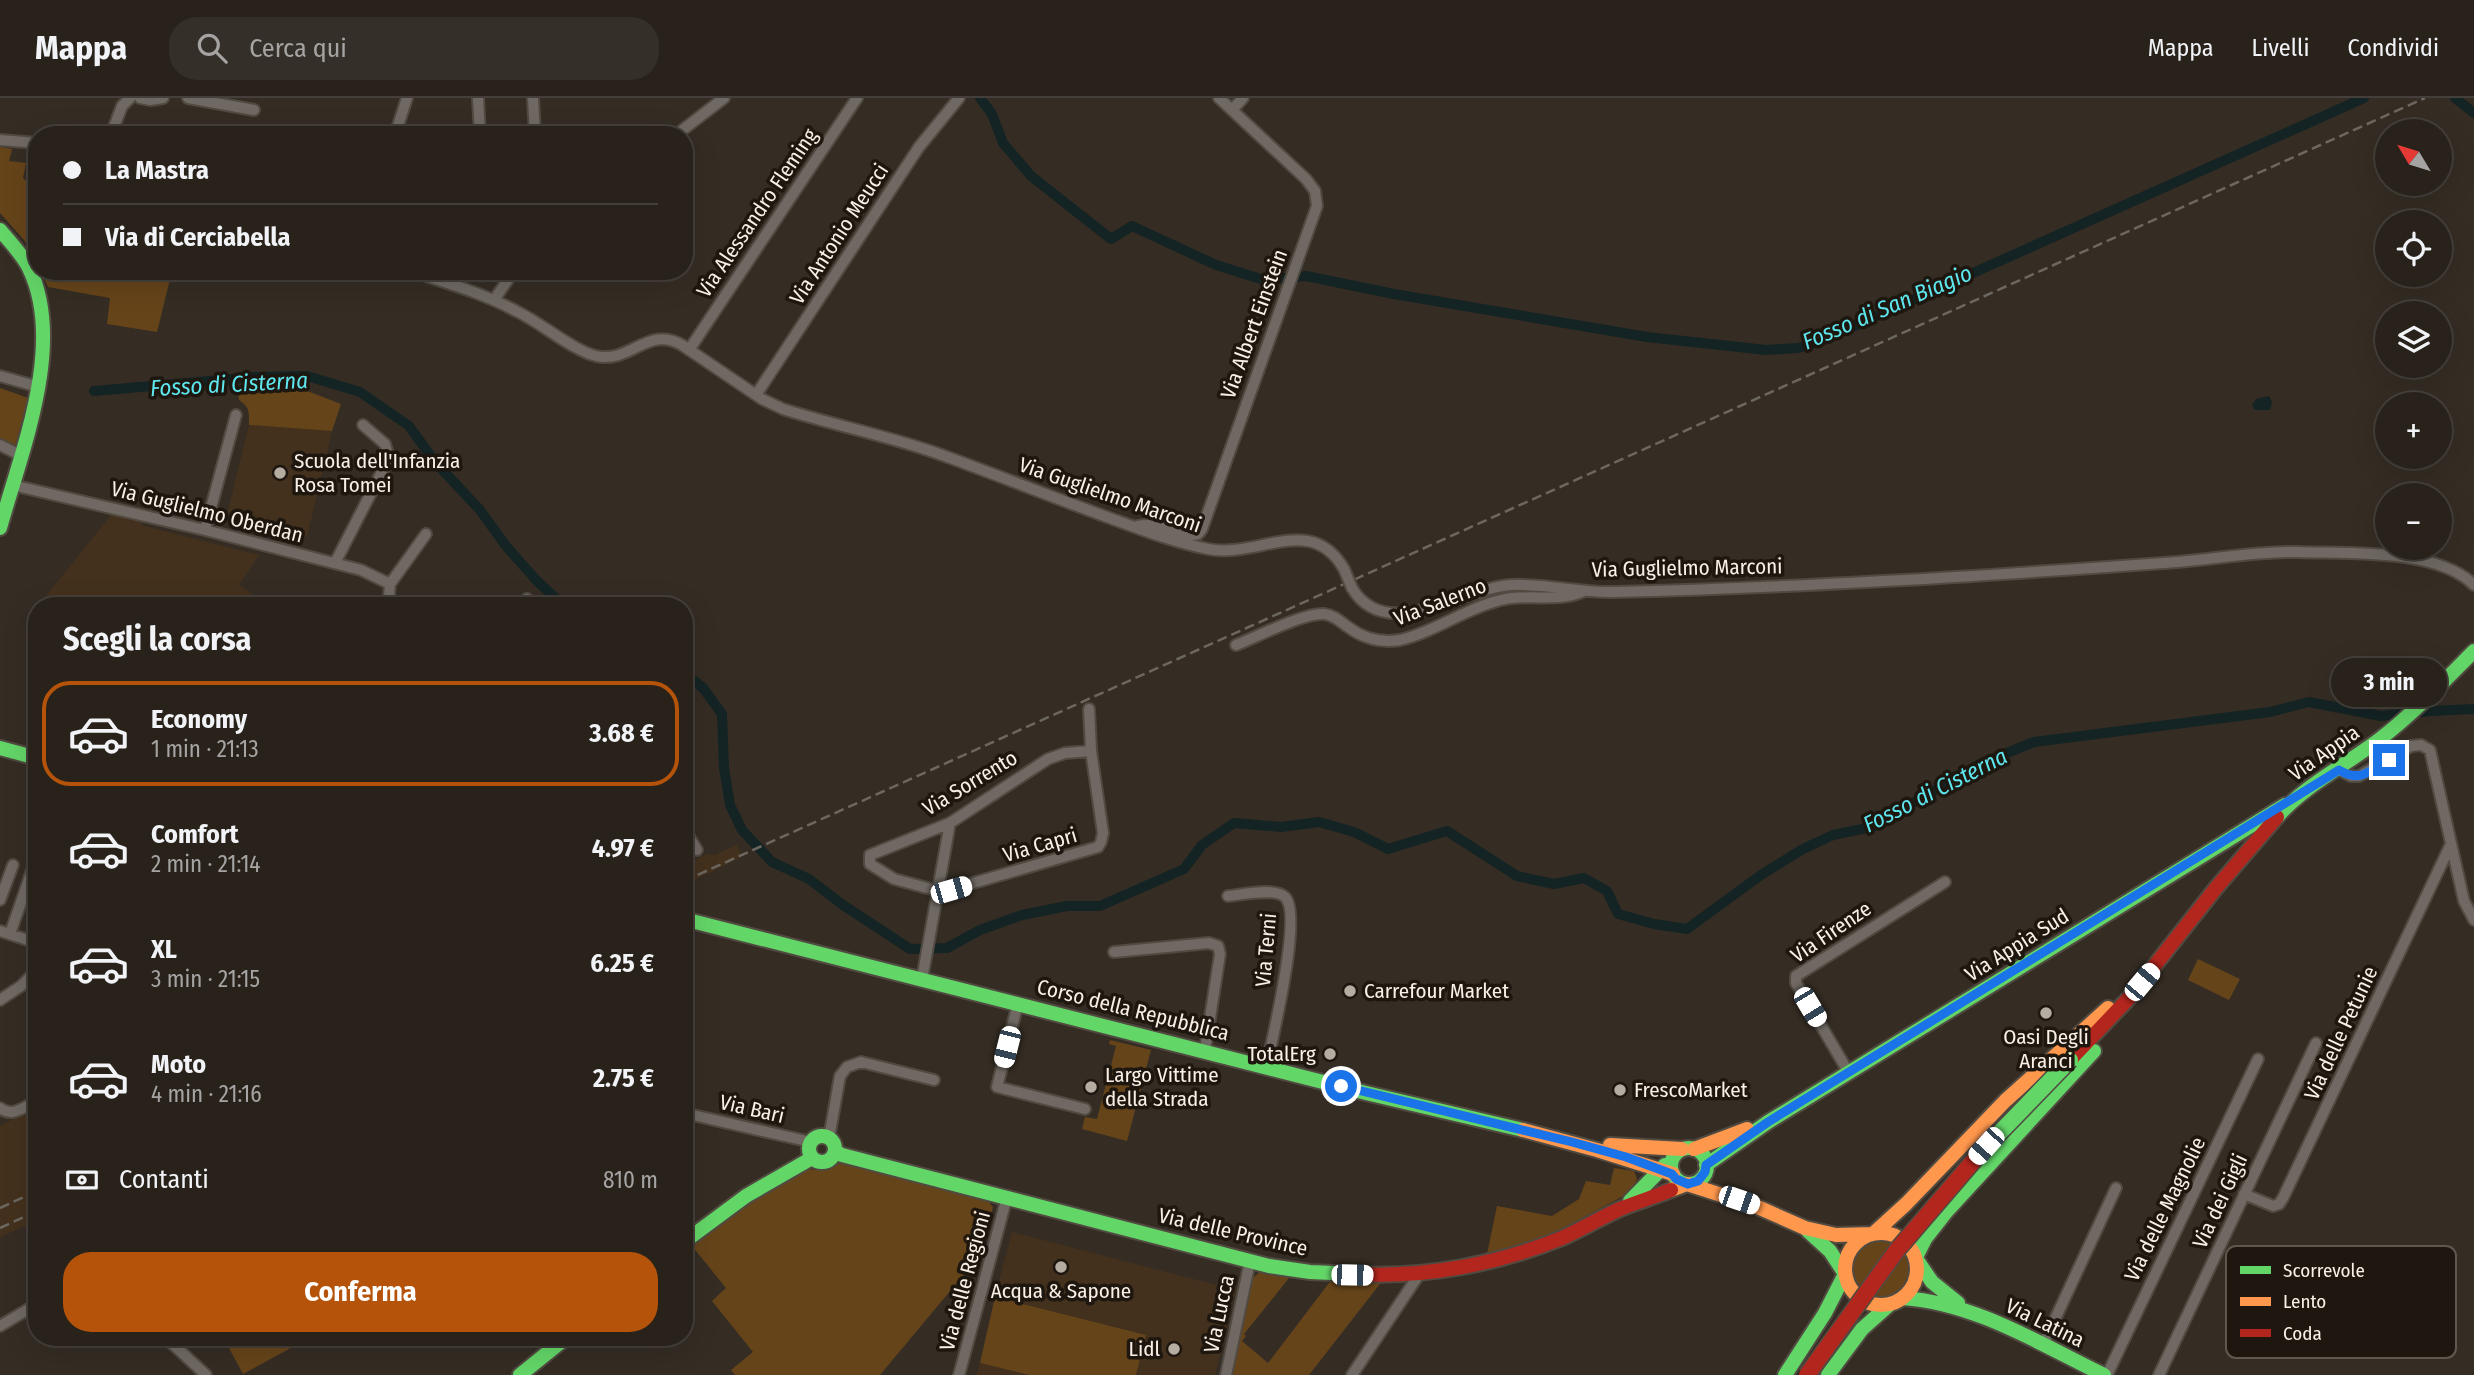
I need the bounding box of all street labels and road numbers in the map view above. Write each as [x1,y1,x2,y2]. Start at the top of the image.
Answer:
street label: Via Alessandro Fleming [691,123,823,302]
street label: Via Antonio Meucci [784,159,894,309]
street label: Via Albert Einstein [1215,246,1293,402]
street label: Via Guglielmo Marconi [1016,452,1204,538]
street label: Via Guglielmo Oberdan [108,476,306,548]
street label: Via Guglielmo Marconi [1591,553,1783,583]
street label: Via Salerno [1390,572,1490,632]
street label: Via Appia [2284,719,2364,787]
street label: Via Sorrento [918,745,1022,821]
street label: Via Capri [1000,822,1080,868]
street label: Via Firenze [1786,896,1876,968]
street label: Via Appia Sud [1960,903,2074,987]
street label: Via Terni [1250,912,1282,988]
street label: Via delle Petunie [2299,962,2383,1104]
street label: Corso della Repubblica [1034,974,1232,1046]
street label: Via Bari [717,1089,787,1129]
street label: Via delle Magnolie [2119,1133,2211,1285]
street label: Via dei Gigli [2187,1150,2253,1252]
street label: Via delle Province [1156,1202,1310,1262]
street label: Via delle Regioni [934,1208,996,1354]
street label: Via Lucca [1198,1273,1240,1355]
street label: Via Latina [2001,1293,2089,1353]

